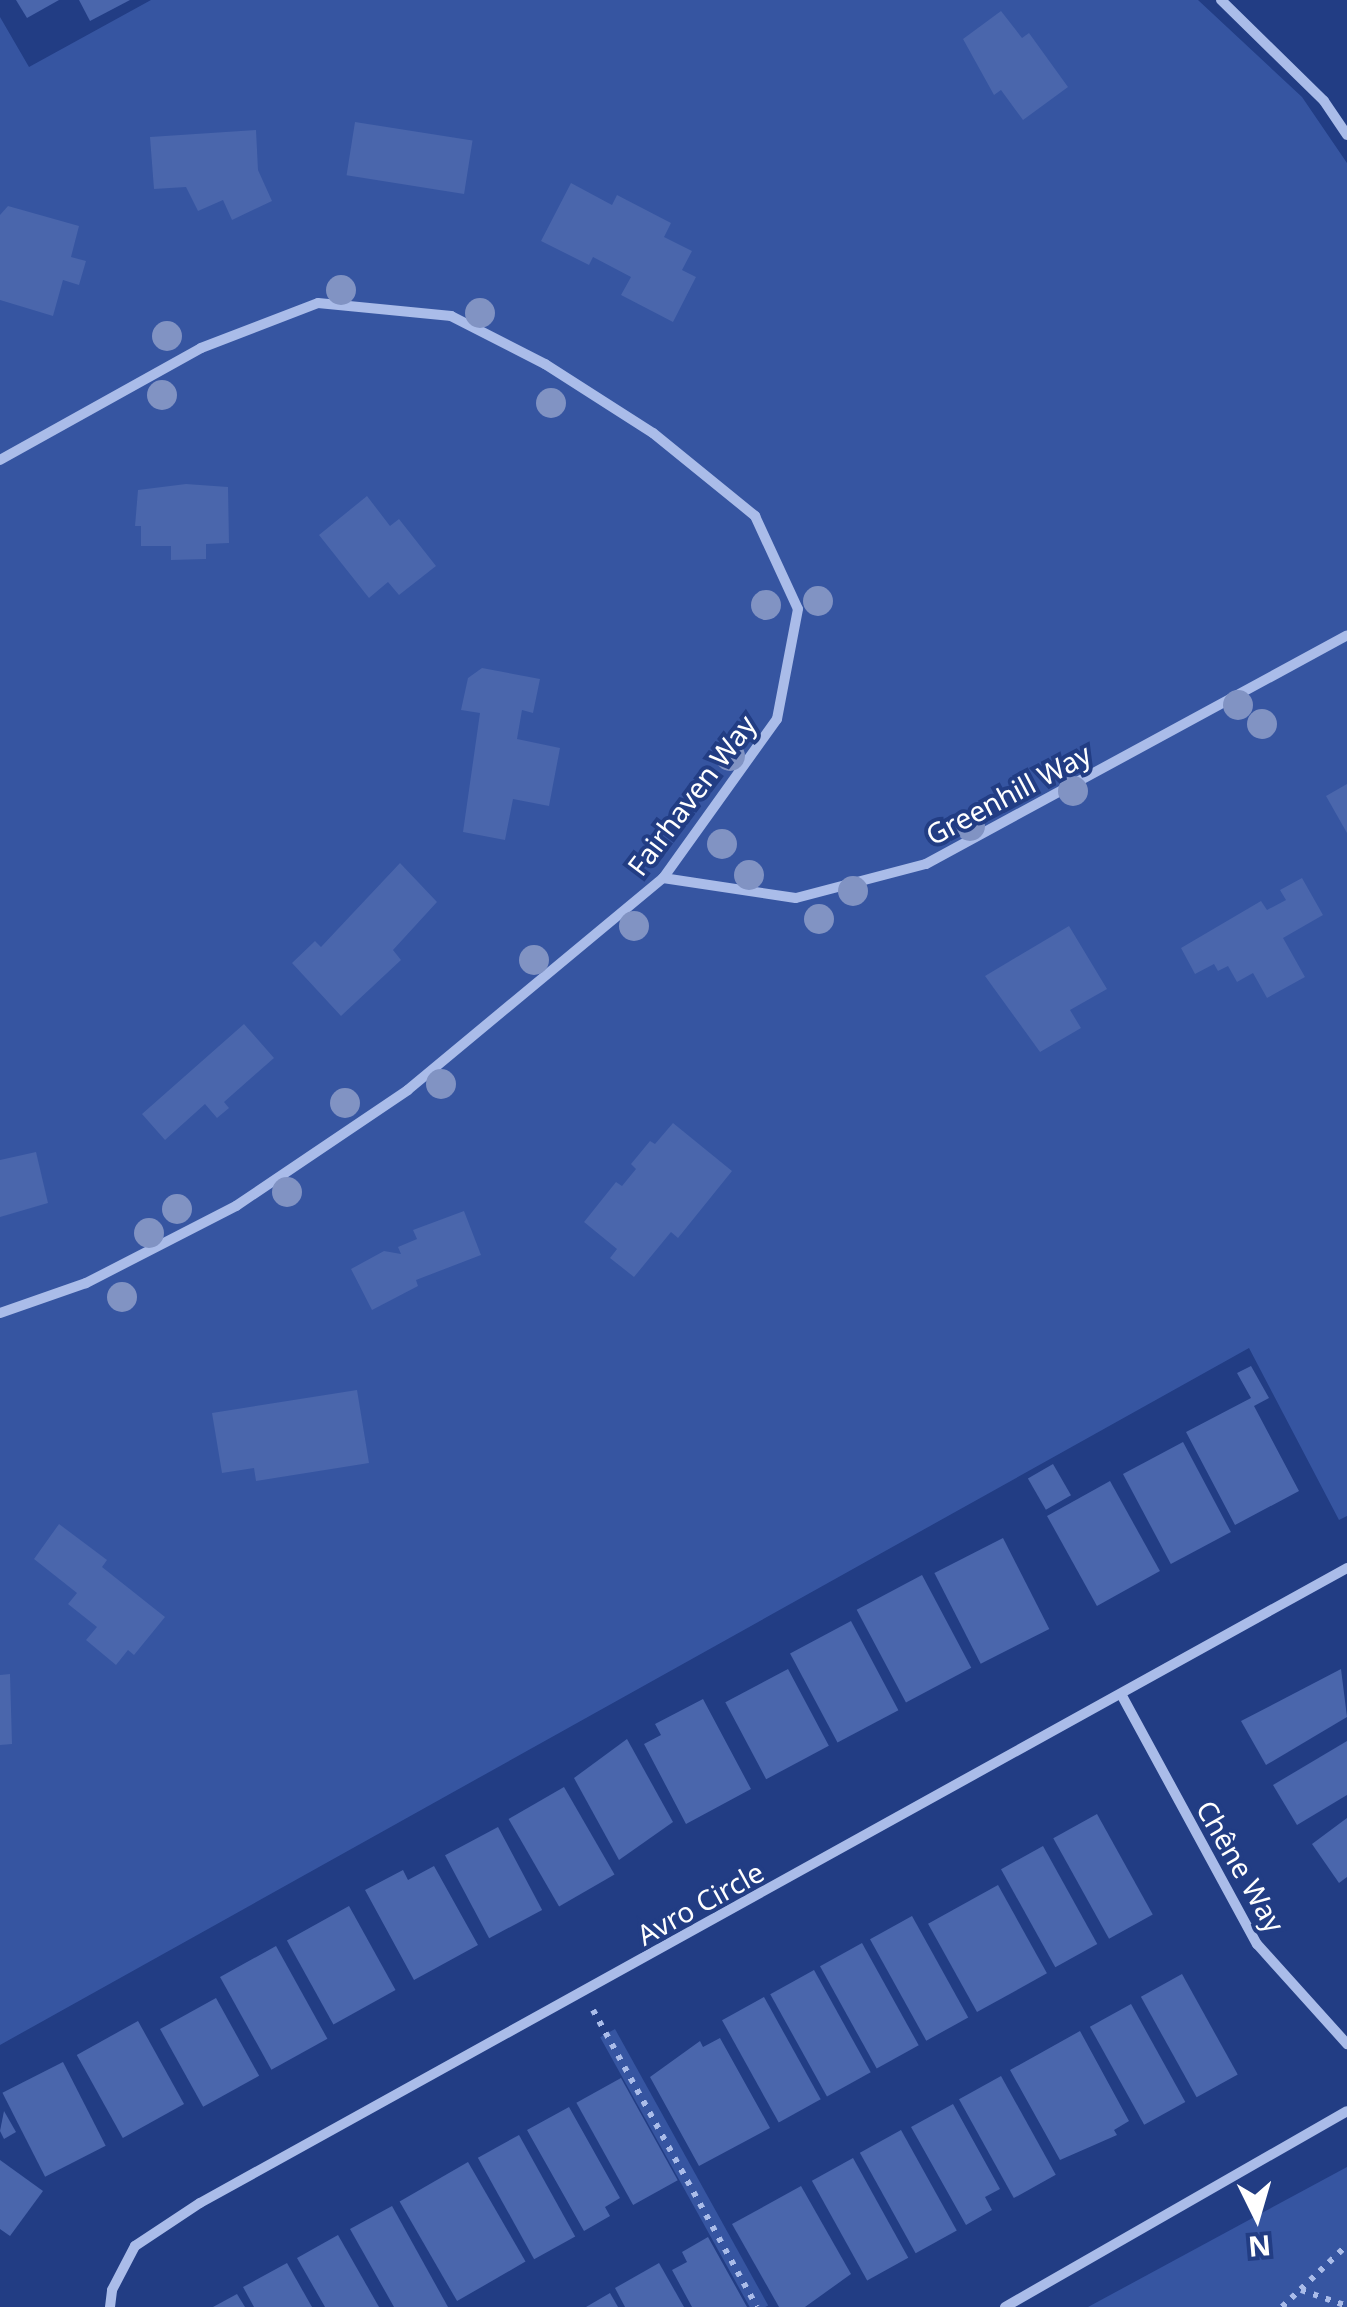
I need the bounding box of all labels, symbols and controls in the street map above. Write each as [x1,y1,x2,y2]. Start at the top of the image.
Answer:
street label: Fairhaven Way [620,708,762,882]
street label: Greenhill Way [920,736,1096,852]
street label: Chêne Way [1190,1794,1292,1938]
street label: Avro Circle [631,1854,769,1952]
north arrow [1207,2167,1307,2267]
text: N [1247,2227,1273,2267]

